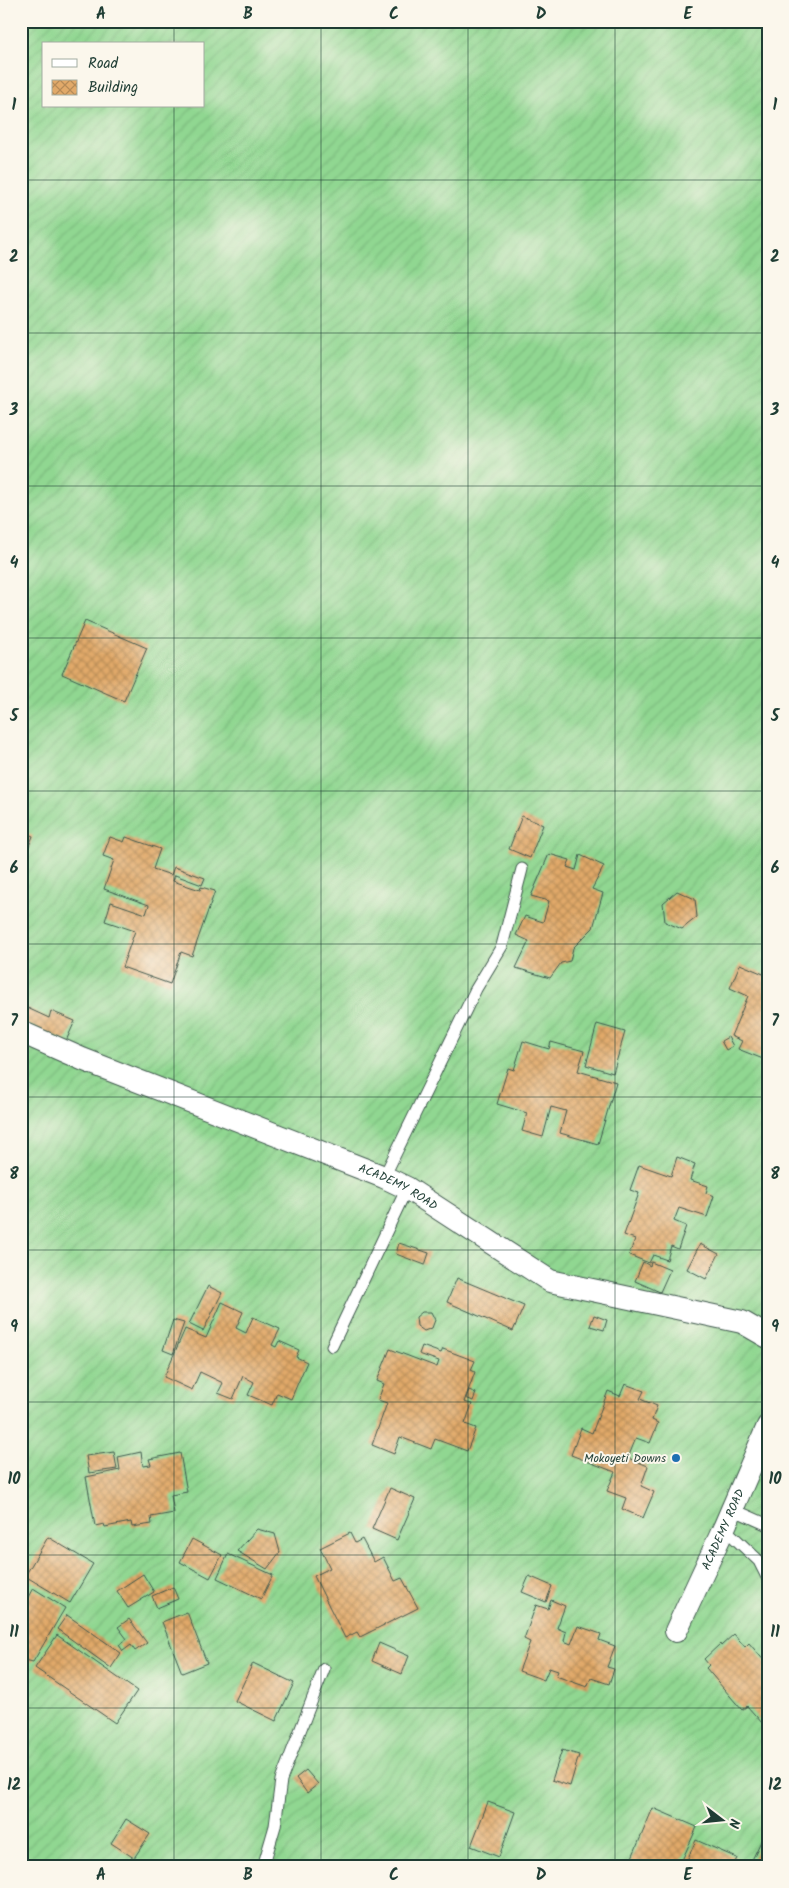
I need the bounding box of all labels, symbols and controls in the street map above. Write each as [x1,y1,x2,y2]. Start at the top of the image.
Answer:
text: A [96,2,106,27]
text: B [243,2,253,27]
text: C [389,2,399,27]
text: D [536,2,547,27]
text: E [684,2,694,27]
legend [42,42,205,108]
text: Road [88,52,119,76]
text: Building [88,76,138,100]
text: 1 [12,93,17,118]
text: 1 [773,93,778,118]
text: 2 [9,245,19,270]
text: 2 [770,245,780,270]
text: 3 [9,398,19,423]
text: 3 [770,398,780,423]
text: 4 [10,551,19,576]
text: 4 [771,551,780,576]
text: 5 [9,704,20,729]
text: 5 [770,704,781,729]
text: 6 [10,856,19,881]
text: 6 [771,856,780,881]
text: 7 [10,1009,18,1034]
text: 7 [771,1009,779,1034]
street label: ACADEMY ROAD [356,1159,442,1216]
text: 8 [9,1162,19,1187]
text: 8 [770,1162,780,1187]
text: 9 [10,1315,18,1340]
text: 9 [771,1315,779,1340]
place label: Mokoyeti Downs [584,1449,666,1468]
marker: Mokoyeti Downs [670,1452,682,1464]
text: 10 [7,1467,21,1492]
text: 10 [768,1467,782,1492]
street label: ACADEMY ROAD [697,1486,750,1573]
text: 11 [9,1620,19,1645]
text: 11 [770,1620,780,1645]
text: 12 [7,1773,21,1798]
text: 12 [768,1773,782,1798]
north arrow [696,1796,746,1846]
text: N [722,1816,745,1831]
text: A [96,1863,106,1888]
text: B [243,1863,253,1888]
text: C [389,1863,399,1888]
text: D [536,1863,547,1888]
text: E [684,1863,694,1888]

